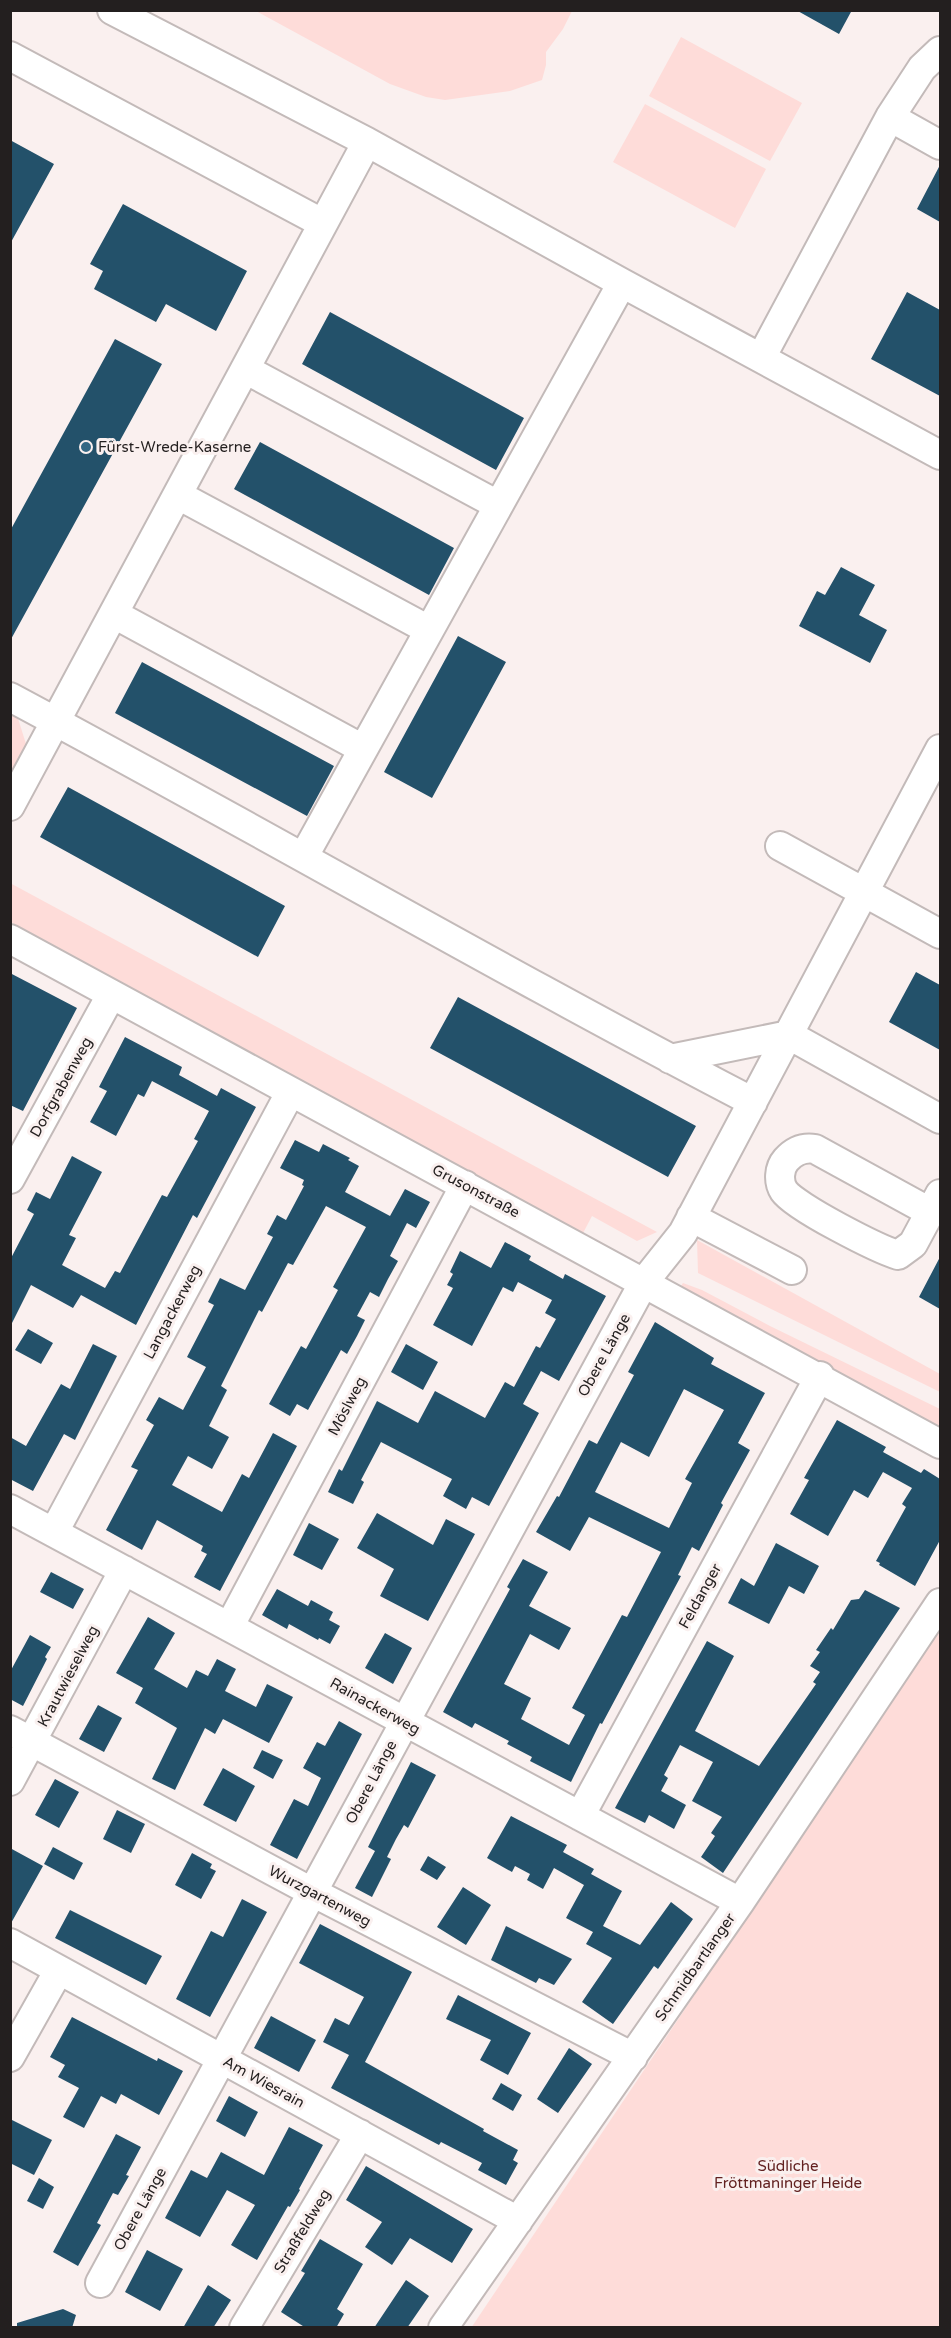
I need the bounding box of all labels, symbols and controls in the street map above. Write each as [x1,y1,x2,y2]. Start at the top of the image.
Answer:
place label: Fürst-Wrede-Kaserne [98,438,251,456]
marker: Fürst-Wrede-Kaserne [79,440,93,454]
street label: Dorfgrabenweg [26,1034,96,1140]
street label: Grusonstraße [429,1160,523,1222]
street label: Langackerweg [140,1262,204,1362]
street label: Obere Länge [574,1310,634,1400]
street label: Möslweg [324,1373,370,1439]
street label: Feldanger [675,1560,725,1632]
street label: Krautwieselweg [34,1622,102,1730]
street label: Rainackerweg [327,1674,423,1738]
street label: Obere Länge [341,1737,401,1827]
street label: Wurzgartenweg [266,1861,374,1931]
street label: Schmidbartlanger [651,1909,739,2024]
street label: Am Wiesrain [220,2052,308,2112]
park label: Südliche Fröttmaninger Heide [714,2157,862,2192]
street label: Obere Länge [110,2164,170,2254]
street label: Straßfeldweg [270,2186,334,2276]

